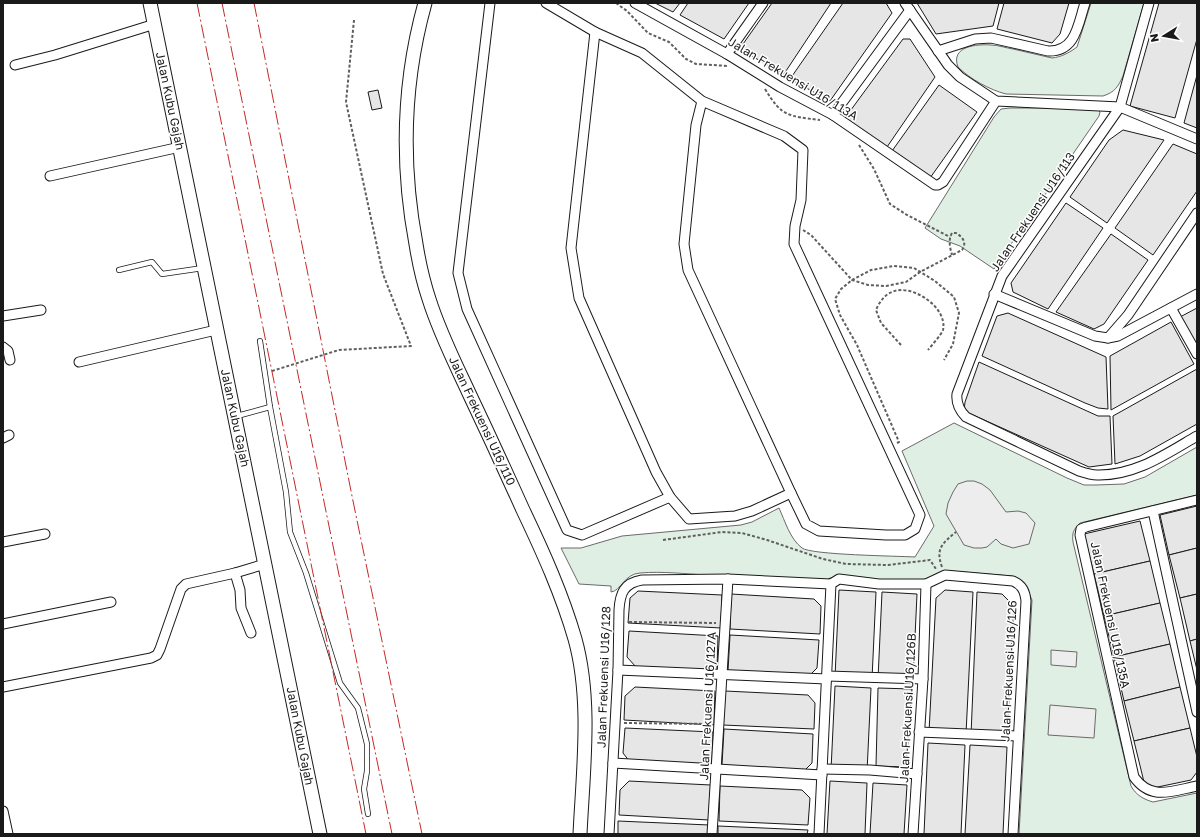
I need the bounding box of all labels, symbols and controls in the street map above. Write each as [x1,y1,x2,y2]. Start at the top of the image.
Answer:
north arrow [1144,16,1184,56]
text: N [1147,33,1161,43]
street label: Jalan Frekuensi U16/113A [726,34,861,123]
street label: Jalan Kubu Gajah [153,50,188,151]
street label: Jalan Frekuensi U16/113 [987,149,1078,274]
street label: Jalan Frekuensi U16/110 [446,354,519,488]
street label: Jalan Kubu Gajah [218,367,253,468]
street label: Jalan Frekuensi U16/135A [1088,540,1133,690]
street label: Jalan Frekuensi U16/126 [997,600,1020,742]
street label: Jalan Frekuensi U16/128 [594,606,613,748]
street label: Jalan Frekuensi U16/127A [696,631,719,781]
street label: Jalan Frekuensi U16/126B [896,633,919,783]
street label: Jalan Kubu Gajah [284,685,317,786]

